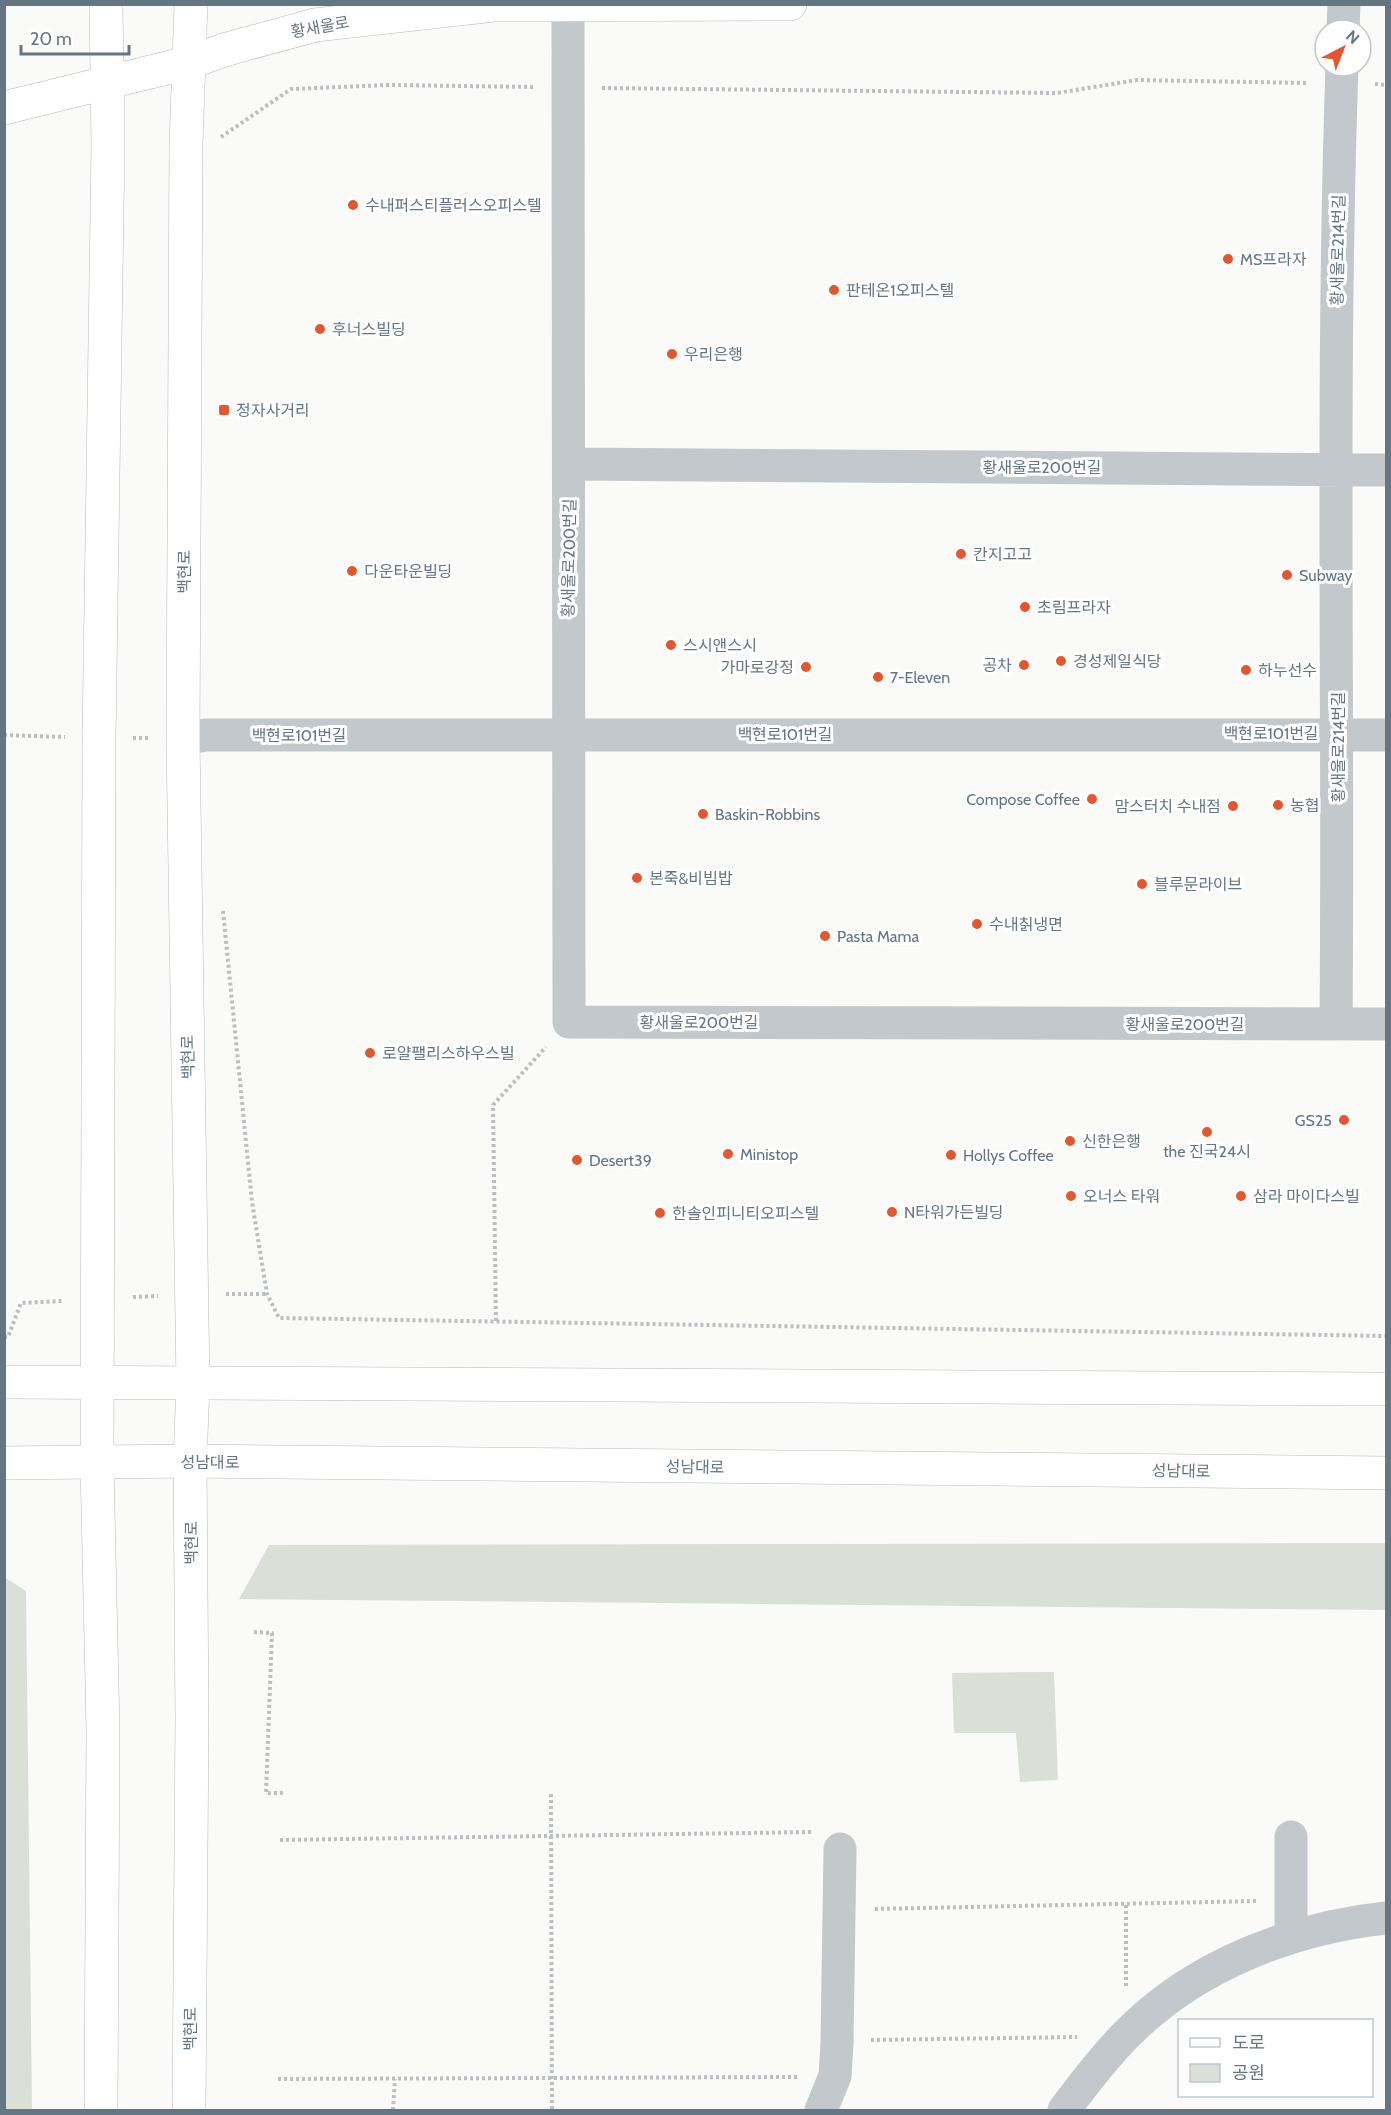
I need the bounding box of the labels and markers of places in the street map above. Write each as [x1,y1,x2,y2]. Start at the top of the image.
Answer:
place label: 수내퍼스티플러스오피스텔 [365,196,542,215]
marker: 수내퍼스티플러스오피스텔 [346,198,360,212]
place label: MS프라자 [1240,250,1307,269]
marker: MS프라자 [1221,252,1235,266]
place label: 판테온1오피스텔 [846,281,954,300]
marker: 판테온1오피스텔 [827,283,841,297]
place label: 후너스빌딩 [332,320,406,339]
marker: 후너스빌딩 [313,322,327,336]
place label: 우리은행 [684,345,743,364]
marker: 우리은행 [665,347,679,361]
place label: 정자사거리 [236,401,310,420]
marker: 정자사거리 [217,403,231,417]
place label: 칸지고고 [973,545,1032,564]
marker: 칸지고고 [954,547,968,561]
place label: 다운타운빌딩 [364,562,452,581]
marker: 다운타운빌딩 [345,564,359,578]
place label: Subway [1299,566,1352,585]
marker: Subway [1280,568,1294,582]
place label: 초림프라자 [1037,598,1111,617]
marker: 초림프라자 [1018,600,1032,614]
place label: 스시앤스시 [683,636,757,655]
marker: 스시앤스시 [664,638,678,652]
place label: 경성제일식당 [1073,652,1162,671]
marker: 경성제일식당 [1054,654,1068,668]
place label: 공차 [983,656,1012,675]
place label: 가마로강정 [720,658,794,677]
marker: 공차 [1017,658,1031,672]
marker: 가마로강정 [799,660,813,674]
place label: 하누선수 [1258,661,1317,680]
marker: 하누선수 [1239,663,1253,677]
place label: 7-Eleven [890,668,950,687]
marker: 7-Eleven [871,670,885,684]
place label: Compose Coffee [966,790,1080,809]
marker: Compose Coffee [1085,792,1099,806]
place label: 농협 [1290,796,1319,815]
place label: 맘스터치 수내점 [1114,797,1221,816]
marker: 농협 [1271,798,1285,812]
marker: 맘스터치 수내점 [1226,799,1240,813]
place label: Baskin-Robbins [715,805,820,824]
marker: Baskin-Robbins [696,807,710,821]
place label: 본죽&비빔밥 [649,869,733,888]
marker: 본죽&비빔밥 [630,871,644,885]
place label: 블루문라이브 [1154,875,1242,894]
marker: 블루문라이브 [1135,877,1149,891]
place label: 수내칡냉면 [989,915,1063,934]
marker: 수내칡냉면 [970,917,984,931]
place label: Pasta Mama [837,927,920,946]
marker: Pasta Mama [818,929,832,943]
place label: 로얄팰리스하우스빌 [382,1044,514,1063]
marker: 로얄팰리스하우스빌 [363,1046,377,1060]
place label: GS25 [1295,1111,1332,1130]
marker: GS25 [1337,1113,1351,1127]
marker: the 진국24시 [1200,1125,1214,1139]
place label: 신한은행 [1082,1132,1141,1151]
marker: 신한은행 [1063,1134,1077,1148]
place label: the 진국24시 [1163,1142,1251,1161]
place label: Ministop [740,1145,798,1164]
place label: Hollys Coffee [963,1146,1054,1165]
marker: Ministop [721,1147,735,1161]
marker: Hollys Coffee [944,1148,958,1162]
place label: Desert39 [589,1151,652,1170]
marker: Desert39 [570,1153,584,1167]
place label: 오너스 타워 [1083,1187,1160,1206]
place label: 삼라 마이다스빌 [1253,1187,1360,1206]
marker: 오너스 타워 [1064,1189,1078,1203]
marker: 삼라 마이다스빌 [1234,1189,1248,1203]
place label: N타워가든빌딩 [904,1203,1004,1222]
place label: 한솔인피니티오피스텔 [672,1204,819,1223]
marker: N타워가든빌딩 [885,1205,899,1219]
marker: 한솔인피니티오피스텔 [653,1206,667,1220]

